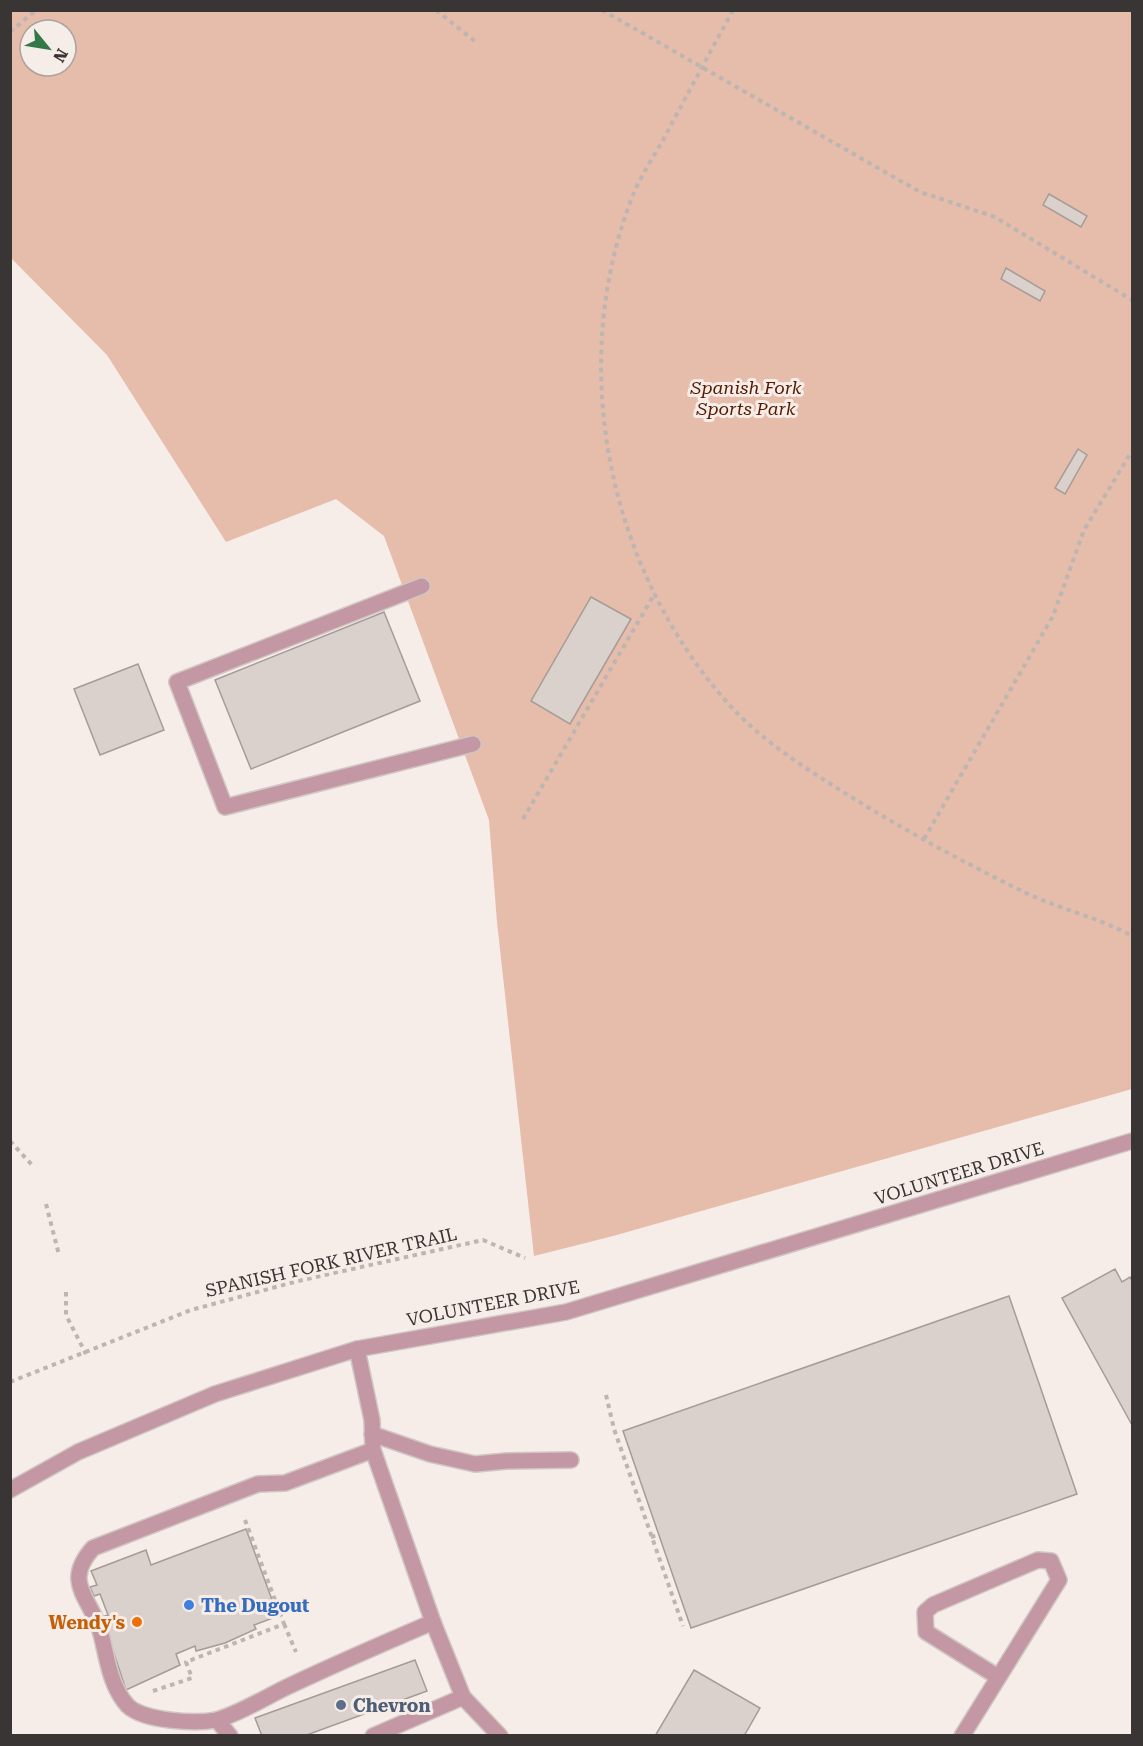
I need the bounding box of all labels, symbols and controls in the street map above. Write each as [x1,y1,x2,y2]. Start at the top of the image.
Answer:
north arrow [18,18,78,78]
text: N [49,45,72,65]
park label: Spanish Fork Sports Park [689,377,802,419]
street label: VOLUNTEER DRIVE [872,1137,1046,1209]
street label: SPANISH FORK RIVER TRAIL [203,1223,459,1301]
street label: VOLUNTEER DRIVE [405,1276,581,1330]
place label: The Dugout [201,1595,309,1616]
marker: The Dugout [182,1598,196,1612]
place label: Wendy's [48,1612,125,1633]
marker: Wendy's [130,1615,144,1629]
place label: Chevron [353,1695,431,1716]
marker: Chevron [334,1698,348,1712]

